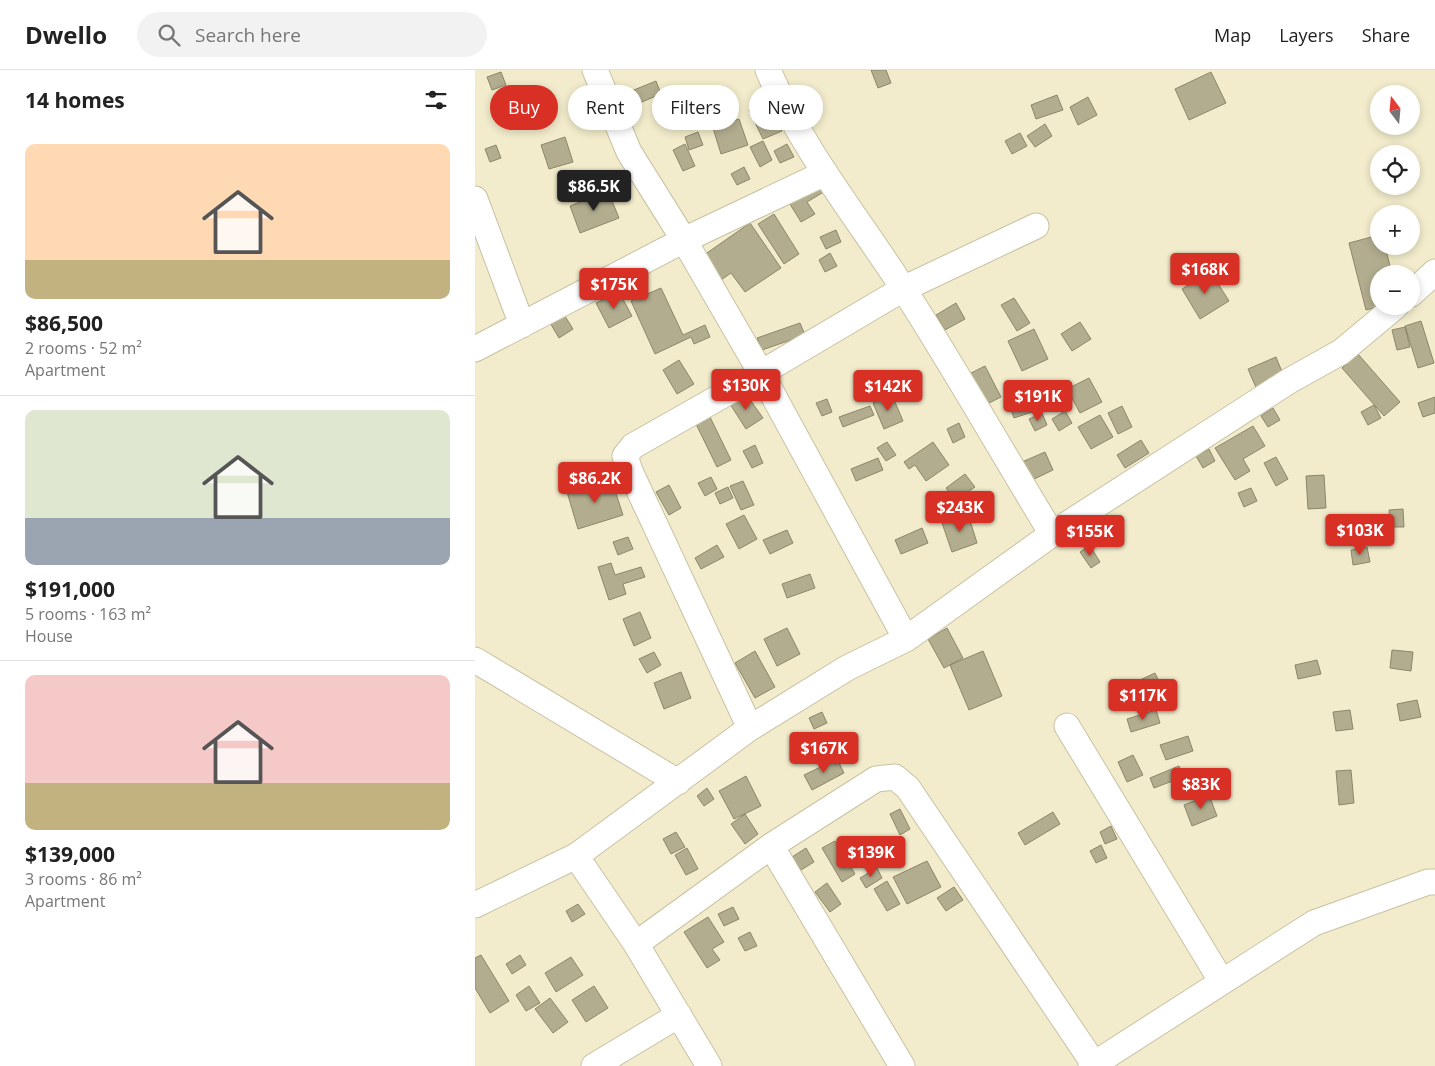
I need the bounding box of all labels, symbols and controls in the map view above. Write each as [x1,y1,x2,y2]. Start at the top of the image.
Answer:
search box [137,12,487,57]
text: Dwello [25,18,107,51]
icon: search [155,21,183,49]
text: Search here [195,22,301,48]
text: Map [1214,23,1251,47]
text: Layers [1279,23,1334,47]
text: Share [1362,23,1410,47]
chip: Buy [490,85,558,130]
chip: Rent [568,85,642,130]
chip: Filters [652,85,739,130]
chip: New [749,85,823,130]
north arrow [1370,85,1420,135]
map controls [1370,85,1420,315]
text: 14 homes [25,86,125,114]
icon: filters [422,86,450,114]
button: locate [1370,145,1420,195]
pin: $86.5K [553,170,635,212]
text: $86.5K [568,175,620,197]
icon: home [193,177,283,267]
button: + [1370,205,1420,255]
pin: $168K [1170,252,1240,295]
text: $168K [1181,258,1229,280]
button: − [1370,265,1420,315]
pin: $175K [579,268,649,310]
text: $175K [590,273,638,295]
text: $86,500 [25,309,103,337]
text: 2 rooms · 52 m² [25,337,142,359]
text: Apartment [25,359,105,381]
pin: $130K [711,368,781,411]
pin: $142K [853,370,923,412]
text: $130K [722,374,770,396]
text: $142K [864,375,912,397]
pin: $191K [1003,380,1073,422]
text: $191K [1014,385,1062,407]
icon: home [193,442,283,532]
pin: $86.2K [554,462,636,504]
text: $86.2K [569,467,621,489]
pin: $243K [925,490,995,533]
text: $243K [936,496,984,518]
pin: $155K [1055,514,1125,557]
pin: $103K [1325,514,1395,556]
text: $103K [1336,519,1384,541]
text: $155K [1066,520,1114,542]
text: $191,000 [25,575,115,603]
text: 5 rooms · 163 m² [25,603,151,625]
text: House [25,625,73,647]
pin: $117K [1108,678,1178,721]
text: $117K [1119,684,1167,706]
icon: home [193,707,283,797]
pin: $167K [789,732,859,774]
text: $167K [800,737,848,759]
pin: $83K [1171,768,1231,810]
text: $83K [1182,773,1220,795]
pin: $139K [836,836,906,878]
text: $139,000 [25,840,115,868]
text: $139K [847,841,895,863]
text: 3 rooms · 86 m² [25,868,142,890]
text: Apartment [25,890,105,912]

